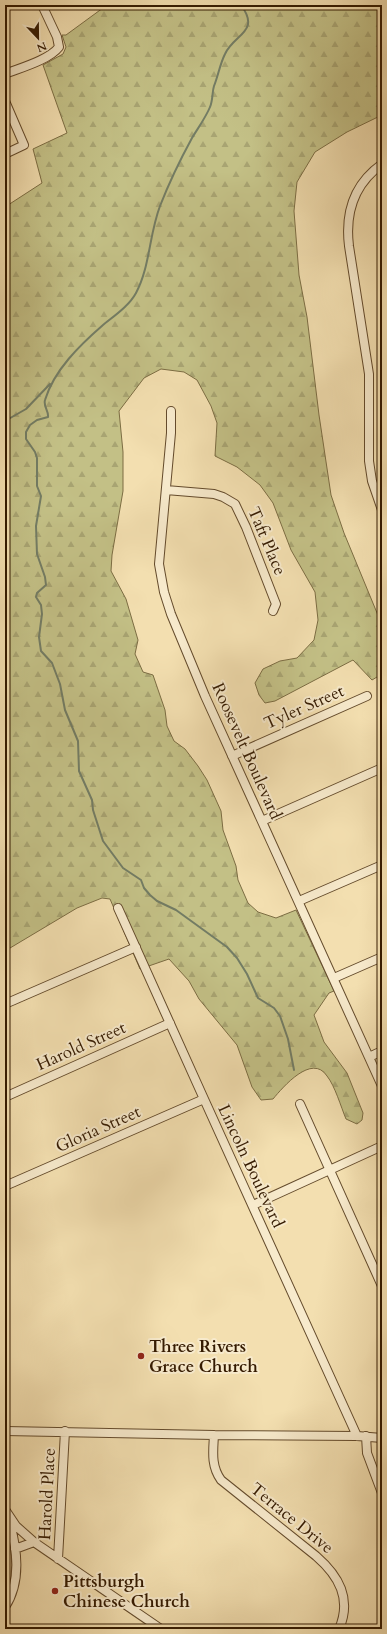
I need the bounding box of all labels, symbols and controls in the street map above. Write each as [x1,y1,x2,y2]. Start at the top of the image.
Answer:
north arrow [18,18,58,58]
text: N [34,38,49,56]
street label: Taft Place [242,503,292,579]
street label: Roosevelt Boulevard [207,679,287,823]
street label: Tyler Street [260,679,348,735]
street label: Harold Street [33,1016,130,1076]
street label: Gloria Street [52,1100,145,1158]
street label: Lincoln Boulevard [212,1101,290,1231]
place label: Three Rivers Grace Church [149,1335,258,1378]
marker: Three Rivers Grace Church [136,1351,146,1361]
street label: Harold Place [33,1447,61,1541]
street label: Terrace Drive [245,1477,339,1559]
place label: Pittsburgh Chinese Church [63,1570,190,1613]
marker: Pittsburgh Chinese Church [50,1586,60,1596]

